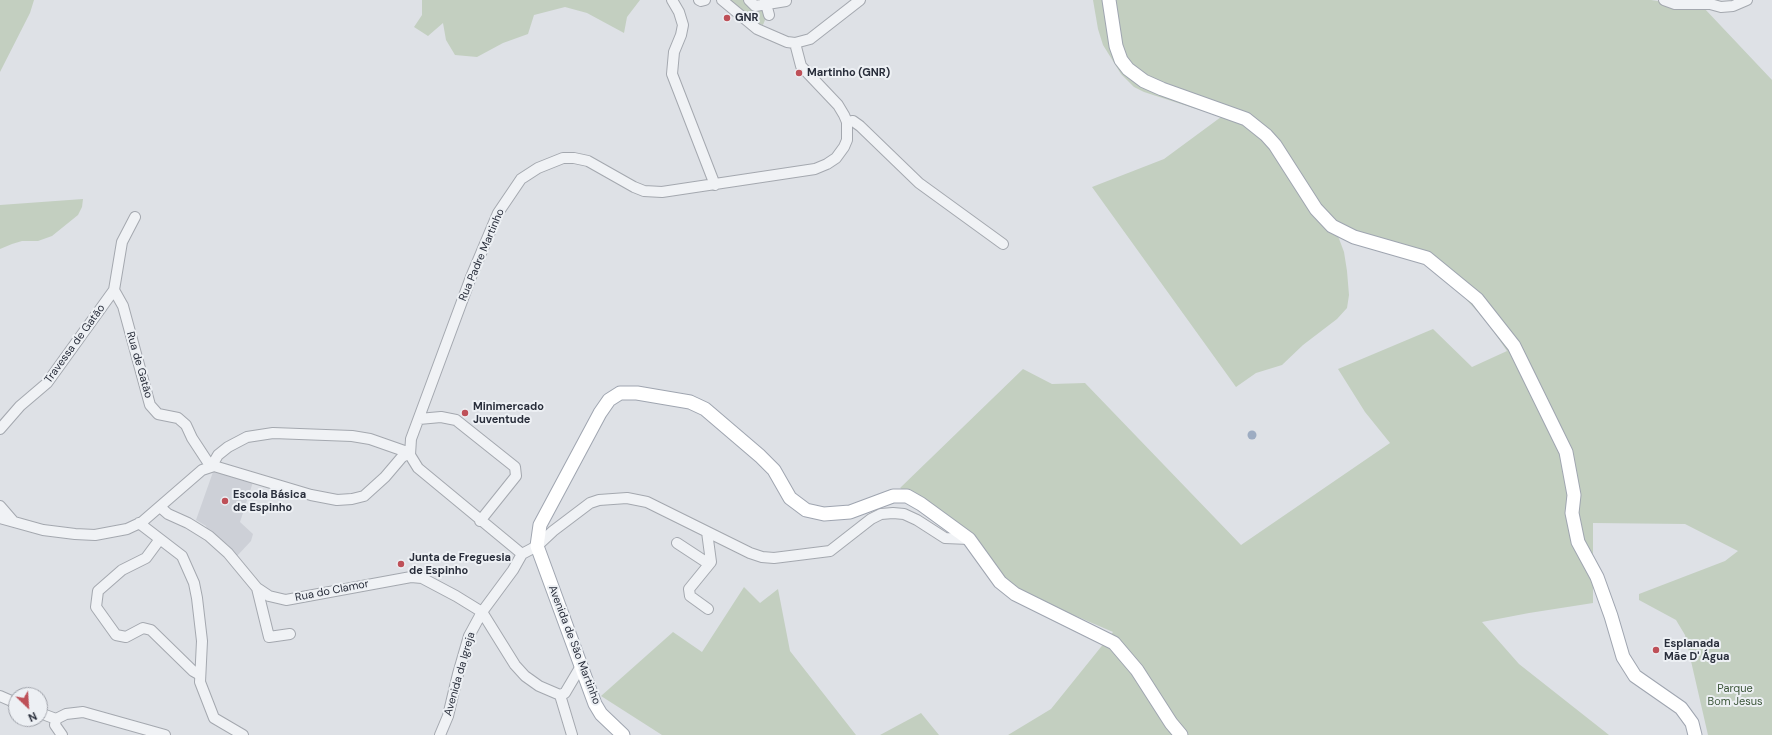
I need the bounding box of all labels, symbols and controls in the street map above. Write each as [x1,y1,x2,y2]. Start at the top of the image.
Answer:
place label: GNR [735,11,759,25]
marker: GNR [722,13,732,23]
place label: Martinho (GNR) [807,66,890,80]
marker: Martinho (GNR) [794,68,804,78]
street label: Rua Padre Martinho [457,207,507,303]
street label: Travessa de Gatão [42,302,108,386]
street label: Rua de Gatão [123,330,155,400]
place label: Minimercado Juventude [473,400,544,426]
marker: Minimercado Juventude [460,408,470,418]
place label: Escola Básica de Espinho [233,488,306,514]
marker: Escola Básica de Espinho [220,496,230,506]
place label: Junta de Freguesia de Espinho [409,551,511,577]
marker: Junta de Freguesia de Espinho [396,559,406,569]
street label: Rua do Clamor [294,577,370,605]
street label: Avenida de São Martinho [545,584,603,706]
street label: Avenida da Igreja [442,631,478,717]
place label: Esplanada Mãe D' Água [1664,637,1730,663]
marker: Esplanada Mãe D' Água [1651,645,1661,655]
park label: Parque Bom Jesus [1708,682,1762,708]
north arrow [8,687,48,727]
text: N [26,709,39,725]

